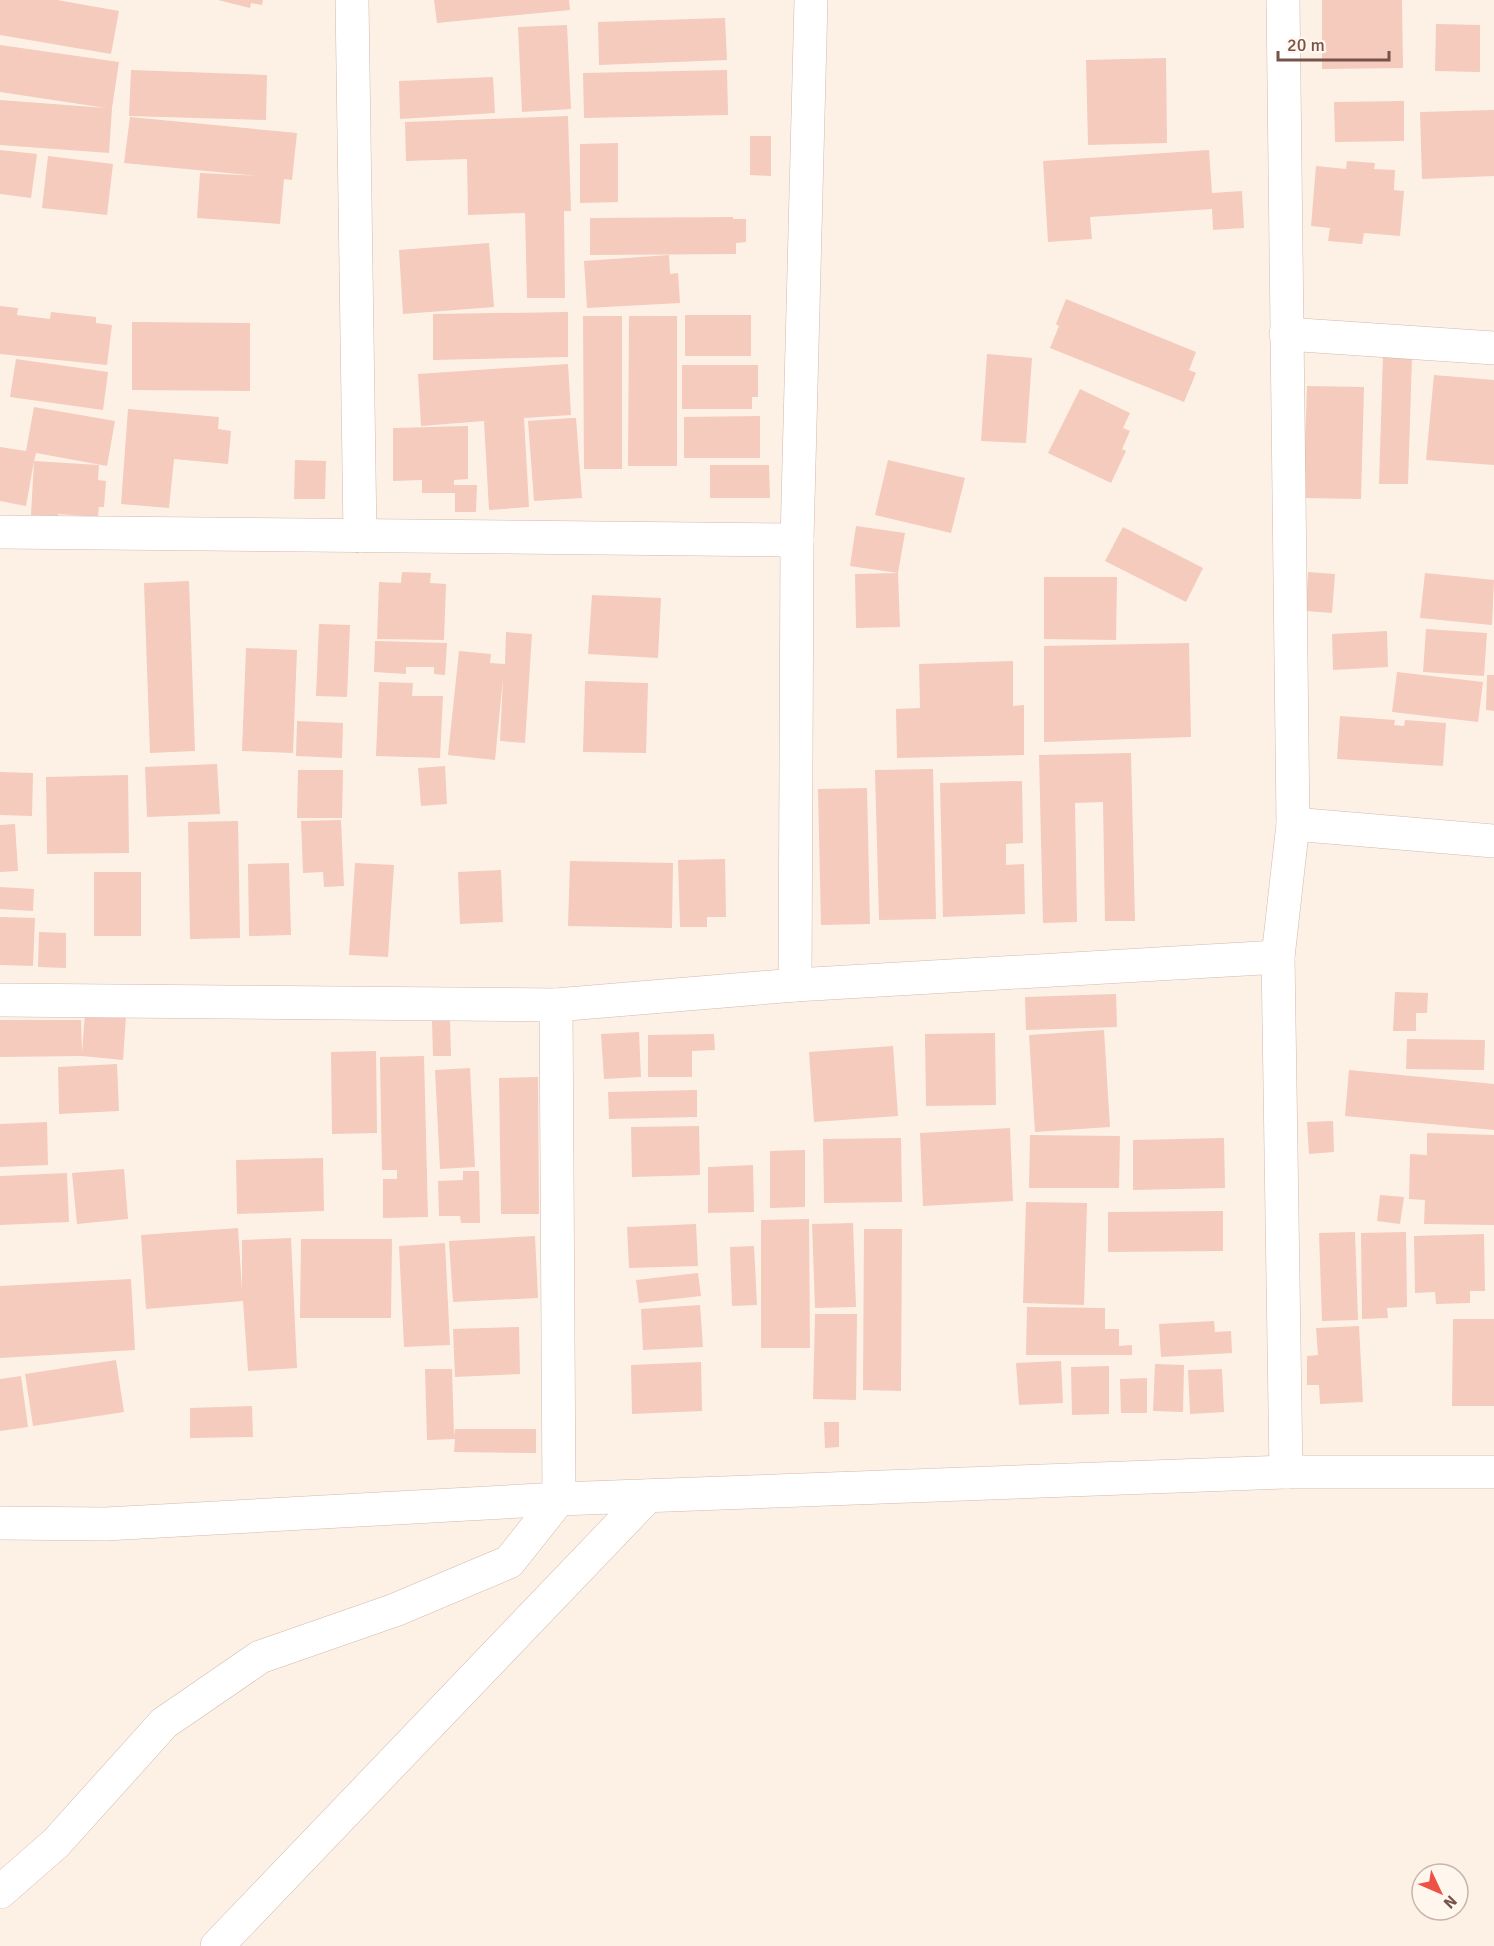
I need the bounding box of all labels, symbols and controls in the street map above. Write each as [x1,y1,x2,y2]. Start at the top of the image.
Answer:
scale bar [1278,24,1389,62]
text: 20 m [1287,34,1325,56]
north arrow [1410,1862,1470,1922]
text: N [1439,1891,1461,1913]

